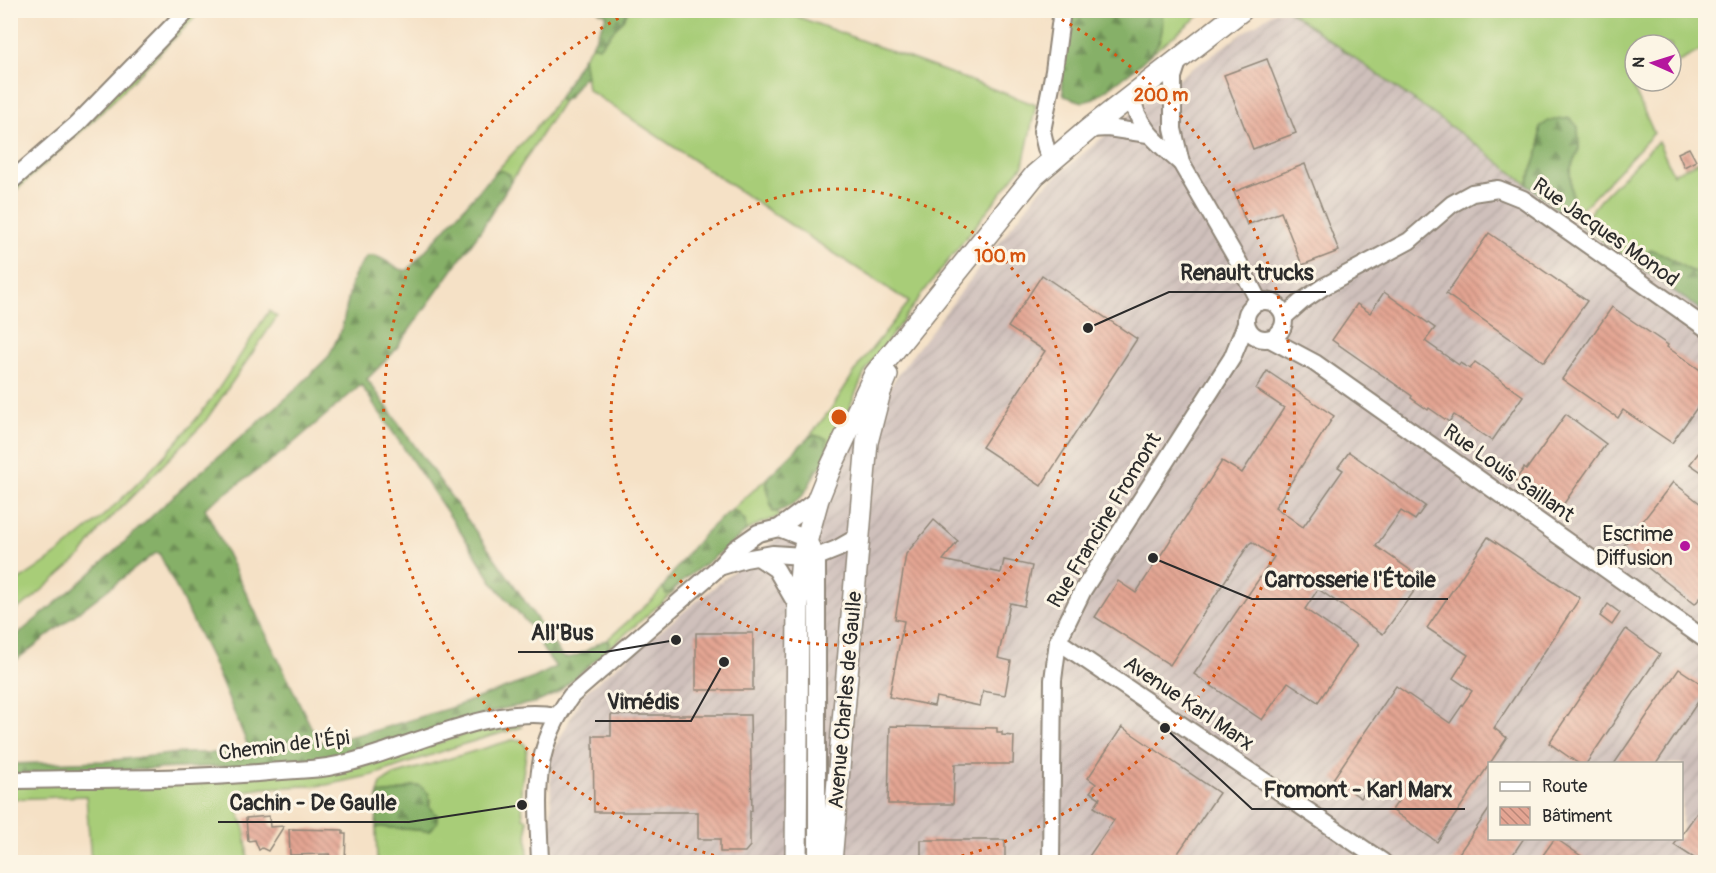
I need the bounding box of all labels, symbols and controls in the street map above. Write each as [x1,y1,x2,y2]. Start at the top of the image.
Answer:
north arrow [1623,33,1683,93]
text: N [1629,56,1649,68]
text: 200 m [1134,84,1188,107]
street label: Rue Jacques Monod [1527,172,1684,293]
text: 100 m [974,245,1026,268]
callout: Renault trucks [1169,252,1326,292]
text: Renault trucks [1180,259,1314,287]
centre of rings [829,407,849,427]
street label: Rue Louis Saillant [1438,418,1580,529]
street label: Rue Francine Fromont [1041,427,1168,613]
place label: Escrime Diffusion [1596,521,1674,572]
marker: Escrime Diffusion [1678,539,1692,553]
callout: Carrosserie l'Étoile [1252,559,1448,599]
text: Carrosserie l'Étoile [1264,566,1437,594]
street label: Avenue Charles de Gaulle [823,590,869,810]
callout: All'Bus [518,612,605,652]
text: All'Bus [531,619,593,647]
street label: Avenue Karl Marx [1118,650,1259,757]
callout: Vimédis [595,681,691,721]
text: Vimédis [607,688,679,716]
street label: Chemin de l'Épi [217,724,351,767]
legend [1488,762,1683,840]
callout: Fromont - Karl Marx [1252,769,1465,809]
text: Route [1542,775,1587,798]
text: Fromont - Karl Marx [1263,776,1453,804]
callout: Cachin - De Gaulle [218,782,409,822]
text: Cachin - De Gaulle [230,789,398,817]
text: Bâtiment [1542,805,1613,828]

